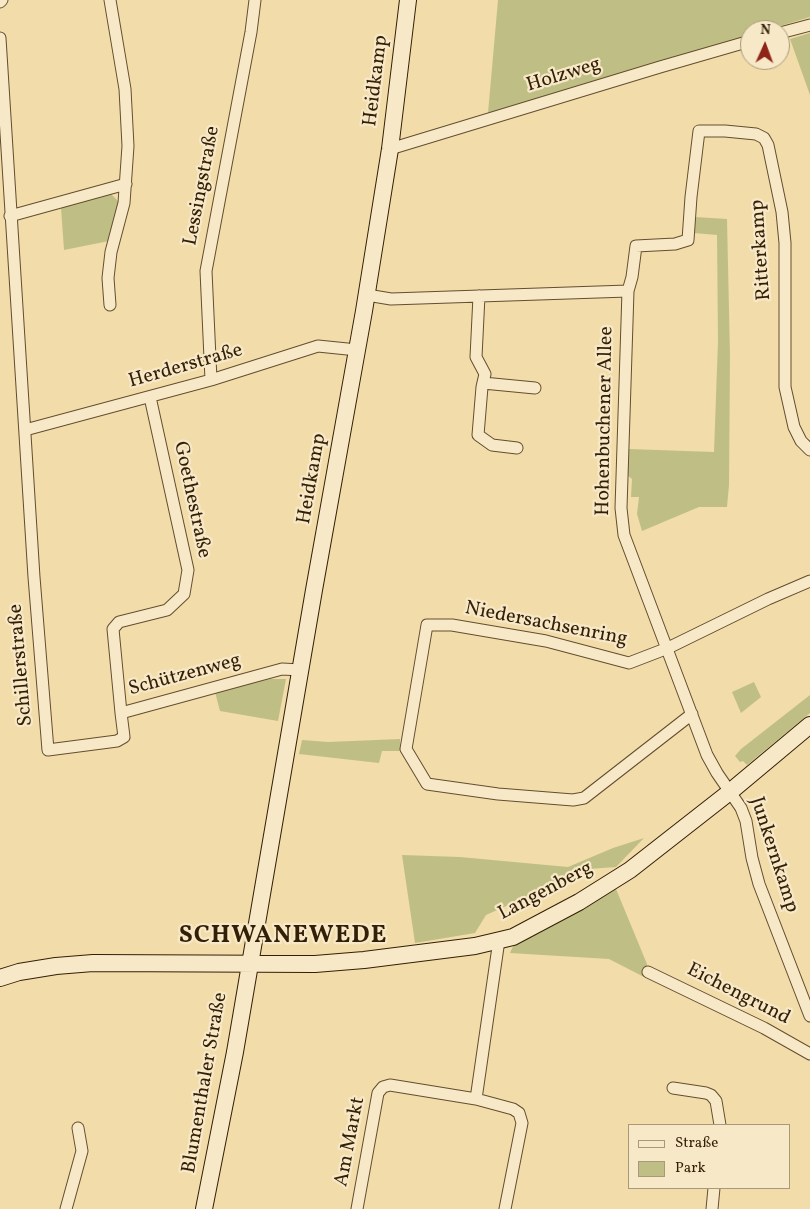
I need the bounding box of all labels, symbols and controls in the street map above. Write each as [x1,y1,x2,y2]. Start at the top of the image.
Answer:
north arrow [740,20,790,70]
text: N [760,21,771,40]
street label: Heidkamp [359,34,395,128]
street label: Holzweg [524,53,604,99]
street label: Lessingstraße [180,124,226,248]
street label: Ritterkamp [746,199,778,301]
street label: Hohenbuchener Allee [592,326,620,516]
street label: Herderstraße [126,339,246,395]
street label: Heidkamp [293,432,333,526]
street label: Goethestraße [167,440,215,560]
street label: Niedersachsenring [463,597,629,653]
street label: Schillerstraße [5,603,39,727]
street label: Schützenweg [126,649,244,703]
street label: Junkernkamp [743,794,803,916]
street label: Langenberg [495,857,597,927]
district label: SCHWANEWEDE [177,922,389,952]
street label: Eichengrund [682,959,794,1031]
street label: Blumenthaler Straße [178,991,234,1175]
street label: Am Markt [331,1095,371,1189]
legend [628,1124,790,1189]
text: Straße [675,1133,718,1154]
text: Park [675,1158,706,1179]

